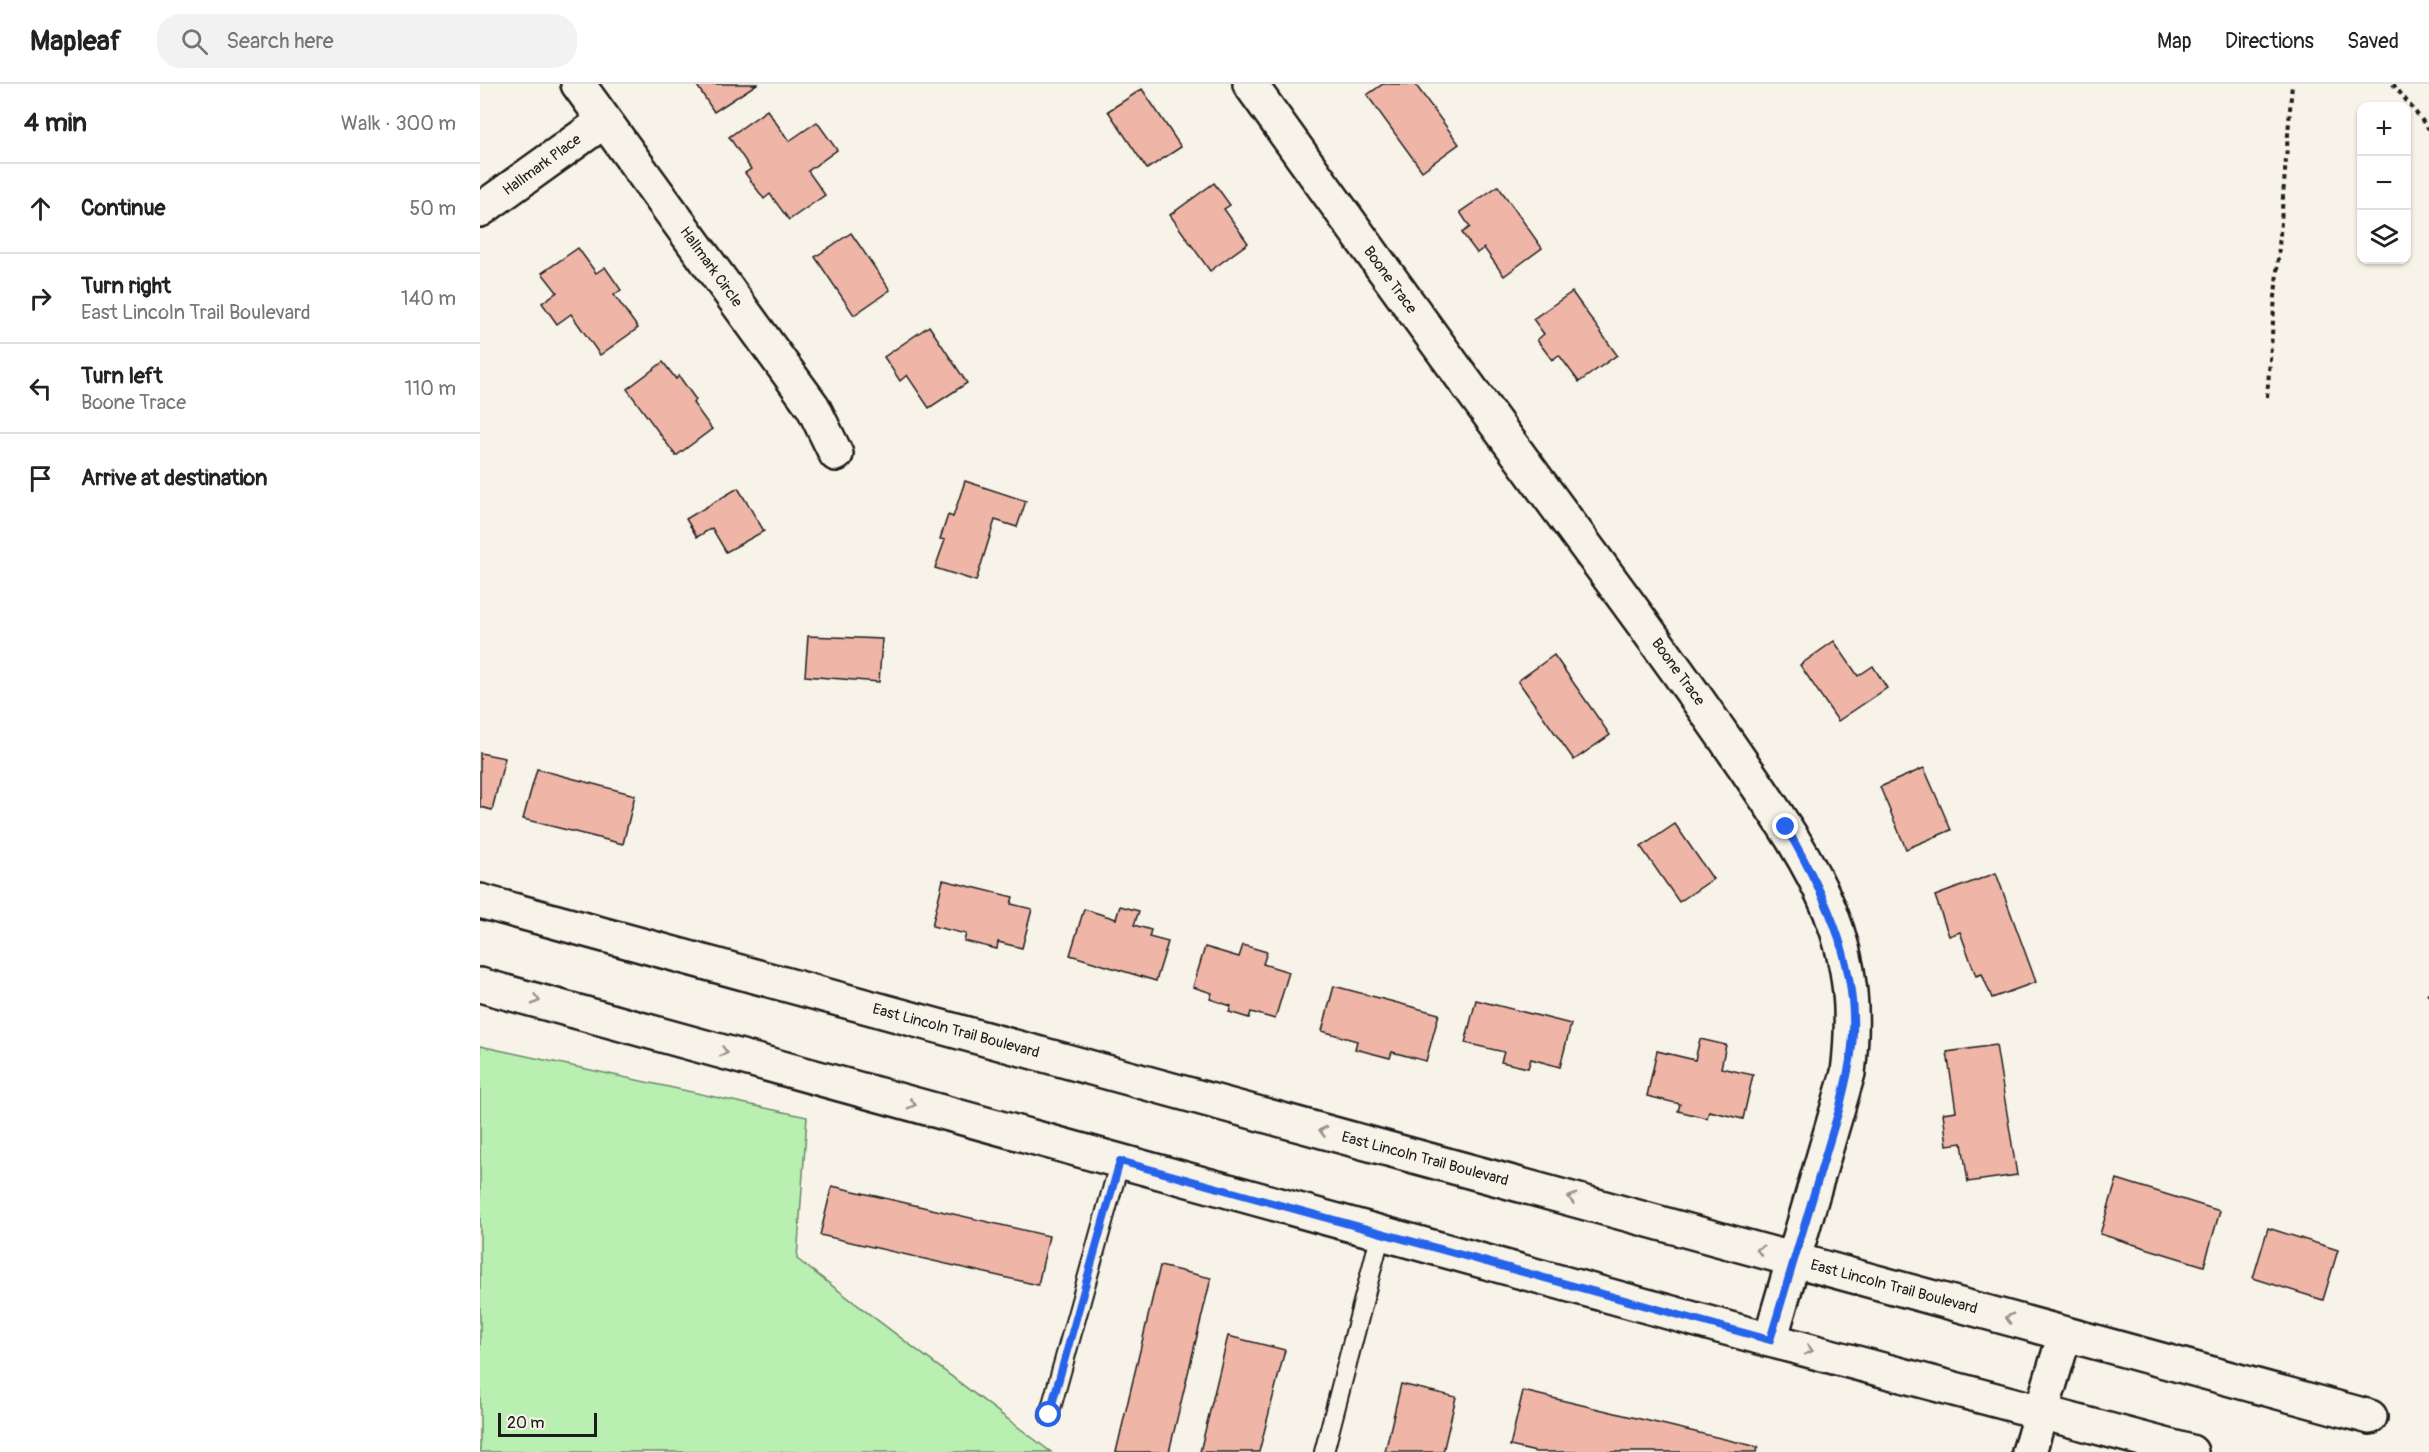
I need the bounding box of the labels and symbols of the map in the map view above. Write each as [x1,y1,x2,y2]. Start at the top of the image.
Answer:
street label: Hallmark Place [499,130,586,200]
street label: Hallmark Circle [676,223,747,311]
street label: Boone Trace [1359,243,1421,318]
street label: Boone Trace [1647,635,1709,710]
route end [1772,813,1798,839]
one-way arrow [531,993,541,1005]
street label: East Lincoln Trail Boulevard [870,1000,1042,1062]
one-way arrow [719,1045,729,1057]
one-way arrow [907,1096,917,1109]
one-way arrow [1318,1125,1328,1138]
street label: East Lincoln Trail Boulevard [1339,1128,1511,1190]
one-way arrow [1567,1193,1577,1206]
one-way arrow [1755,1244,1765,1257]
street label: East Lincoln Trail Boulevard [1808,1256,1980,1318]
one-way arrow [2004,1313,2014,1326]
one-way arrow [1803,1343,1814,1355]
route start [1035,1401,1061,1427]
scale bar [498,1410,597,1438]

